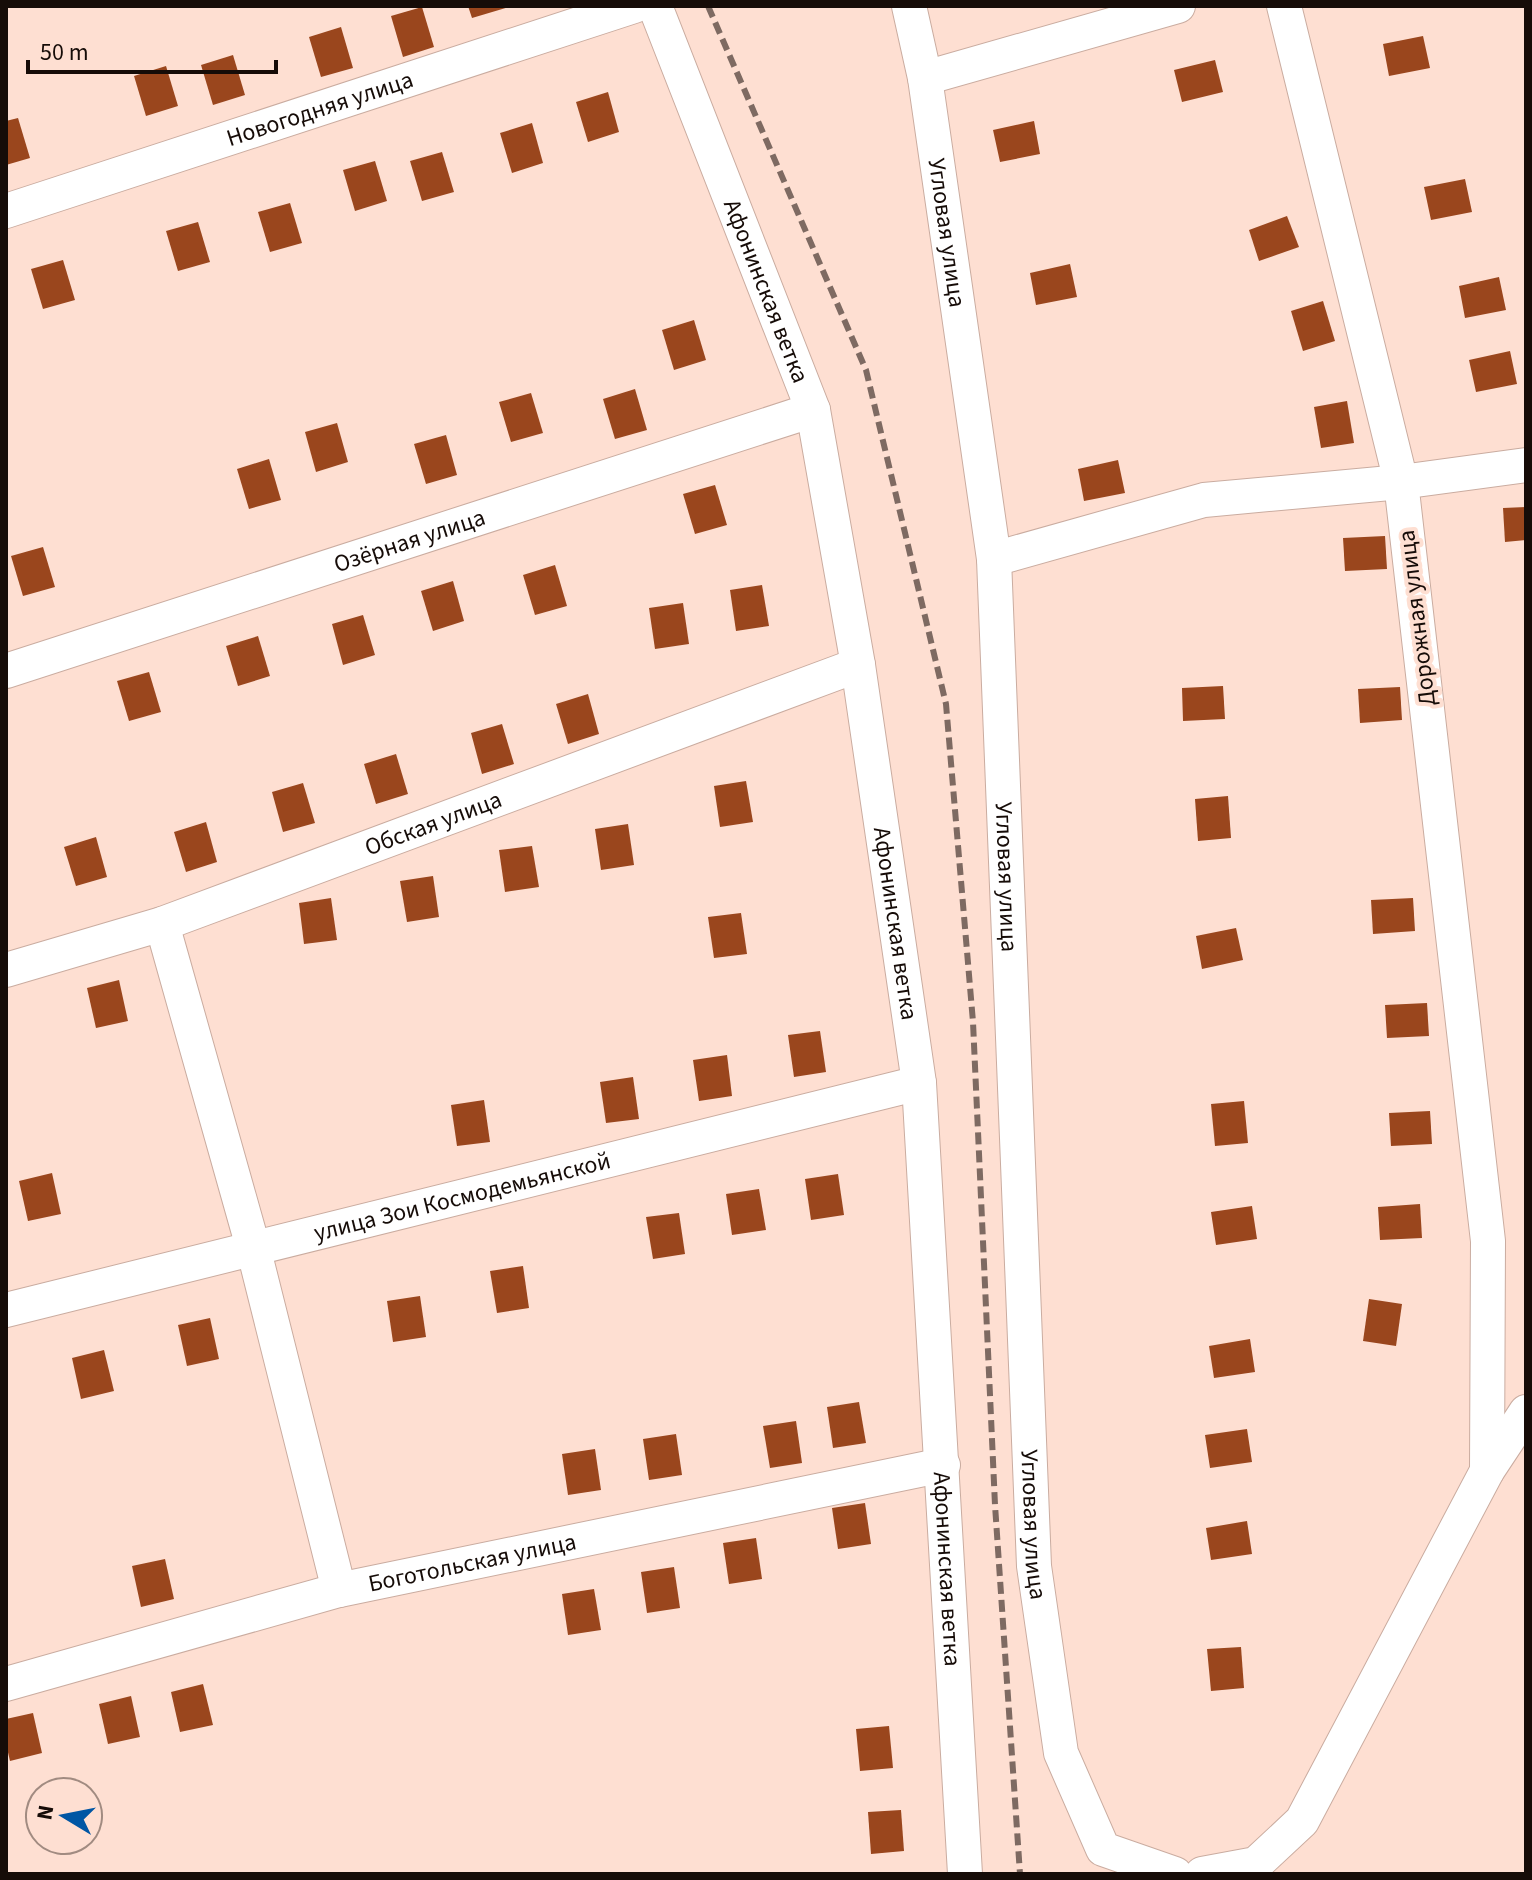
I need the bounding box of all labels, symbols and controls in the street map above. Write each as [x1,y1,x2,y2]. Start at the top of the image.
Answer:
scale bar [28,24,276,74]
text: 50 m [40,35,89,70]
street label: Новогодняя улица [222,62,418,155]
street label: Угловая улица [919,156,975,310]
street label: Афонинская ветка [715,194,818,388]
street label: Озёрная улица [329,500,490,581]
street label: Дорожная улица [1389,528,1445,708]
street label: Обская улица [360,782,507,865]
street label: Угловая улица [986,801,1027,953]
street label: Афонинская ветка [864,825,927,1022]
street label: улица Зои Космодемьянской [310,1143,614,1250]
street label: Угловая улица [1012,1449,1056,1602]
street label: Афонинская ветка [924,1471,970,1667]
street label: Боготольская улица [365,1524,579,1601]
north arrow [24,1776,104,1856]
text: N [28,1803,62,1823]

